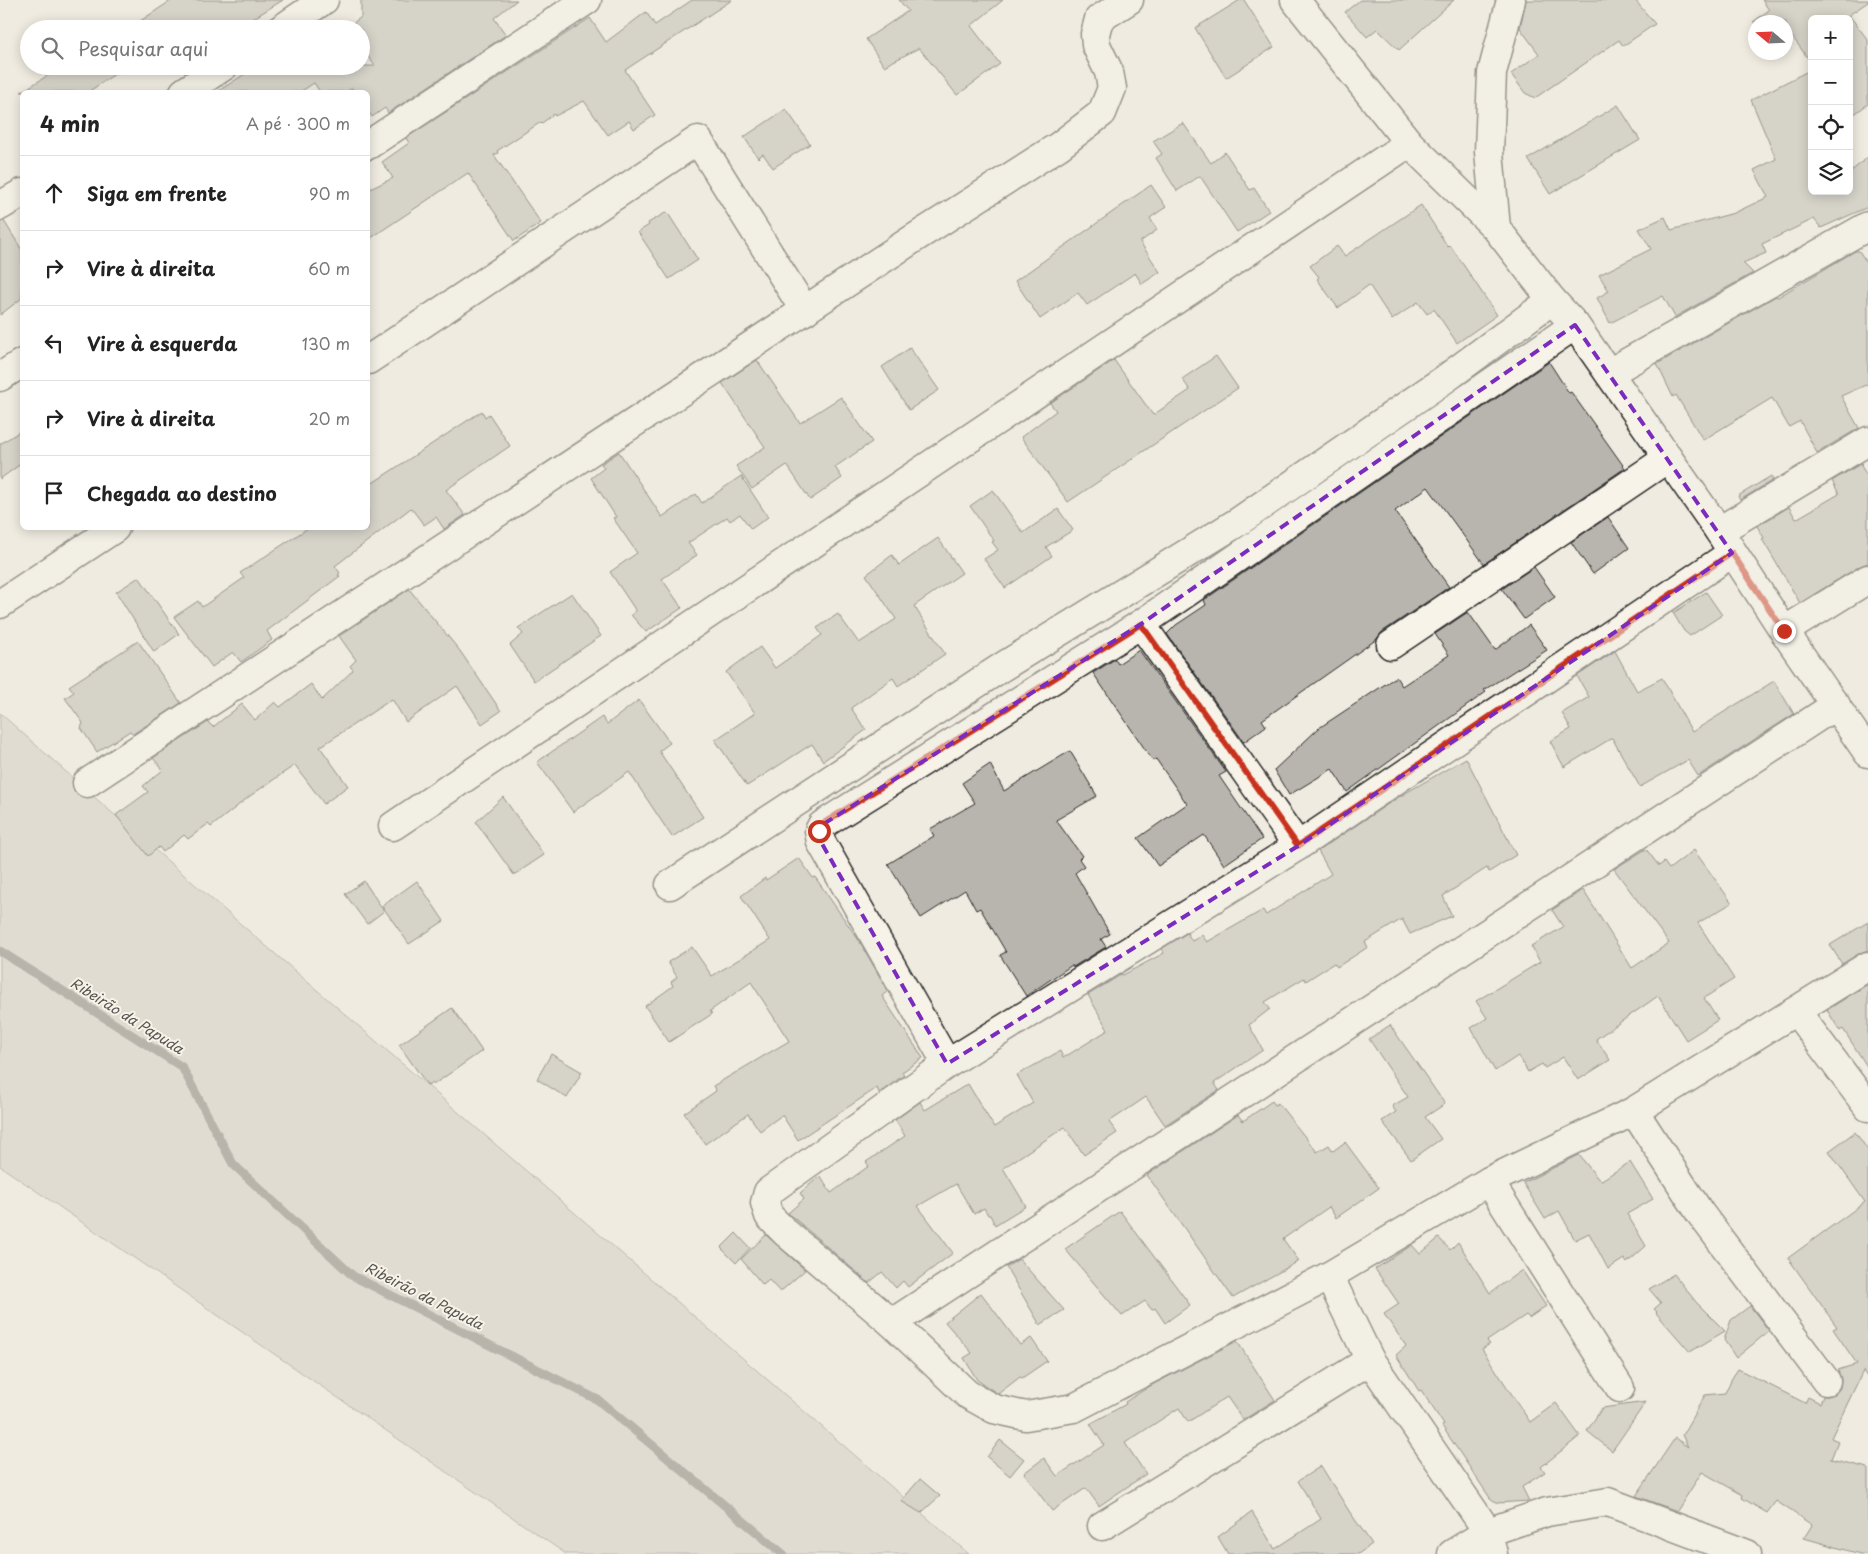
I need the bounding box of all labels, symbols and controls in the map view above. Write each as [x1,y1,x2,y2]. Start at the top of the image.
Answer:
north arrow [1748,15,1793,60]
map controls [1808,15,1853,195]
button: + [1808,15,1853,60]
search box [20,20,370,75]
icon: search [38,34,66,62]
text: Pesquisar aqui [78,34,208,62]
button: − [1808,60,1853,105]
button: locate [1808,105,1853,150]
text: 4 min [40,107,100,139]
text: A pé · 300 m [246,111,350,135]
button: layers [1808,150,1853,195]
icon: ahead [40,179,68,207]
text: Siga em frente [87,179,227,207]
text: 90 m [309,181,350,205]
icon: right [40,254,68,282]
text: Vire à direita [87,254,215,282]
text: 60 m [308,256,350,280]
icon: left [40,329,68,357]
text: Vire à esquerda [87,329,238,357]
text: 130 m [302,331,350,355]
icon: right [40,404,68,432]
text: Vire à direita [87,404,215,432]
text: 20 m [309,406,350,430]
icon: arrive [40,479,68,507]
text: Chegada ao destino [87,479,277,507]
route end [1773,620,1796,643]
route start [808,820,831,843]
water label: Ribeirão da Papuda [67,972,189,1059]
water label: Ribeirão da Papuda [362,1257,488,1335]

